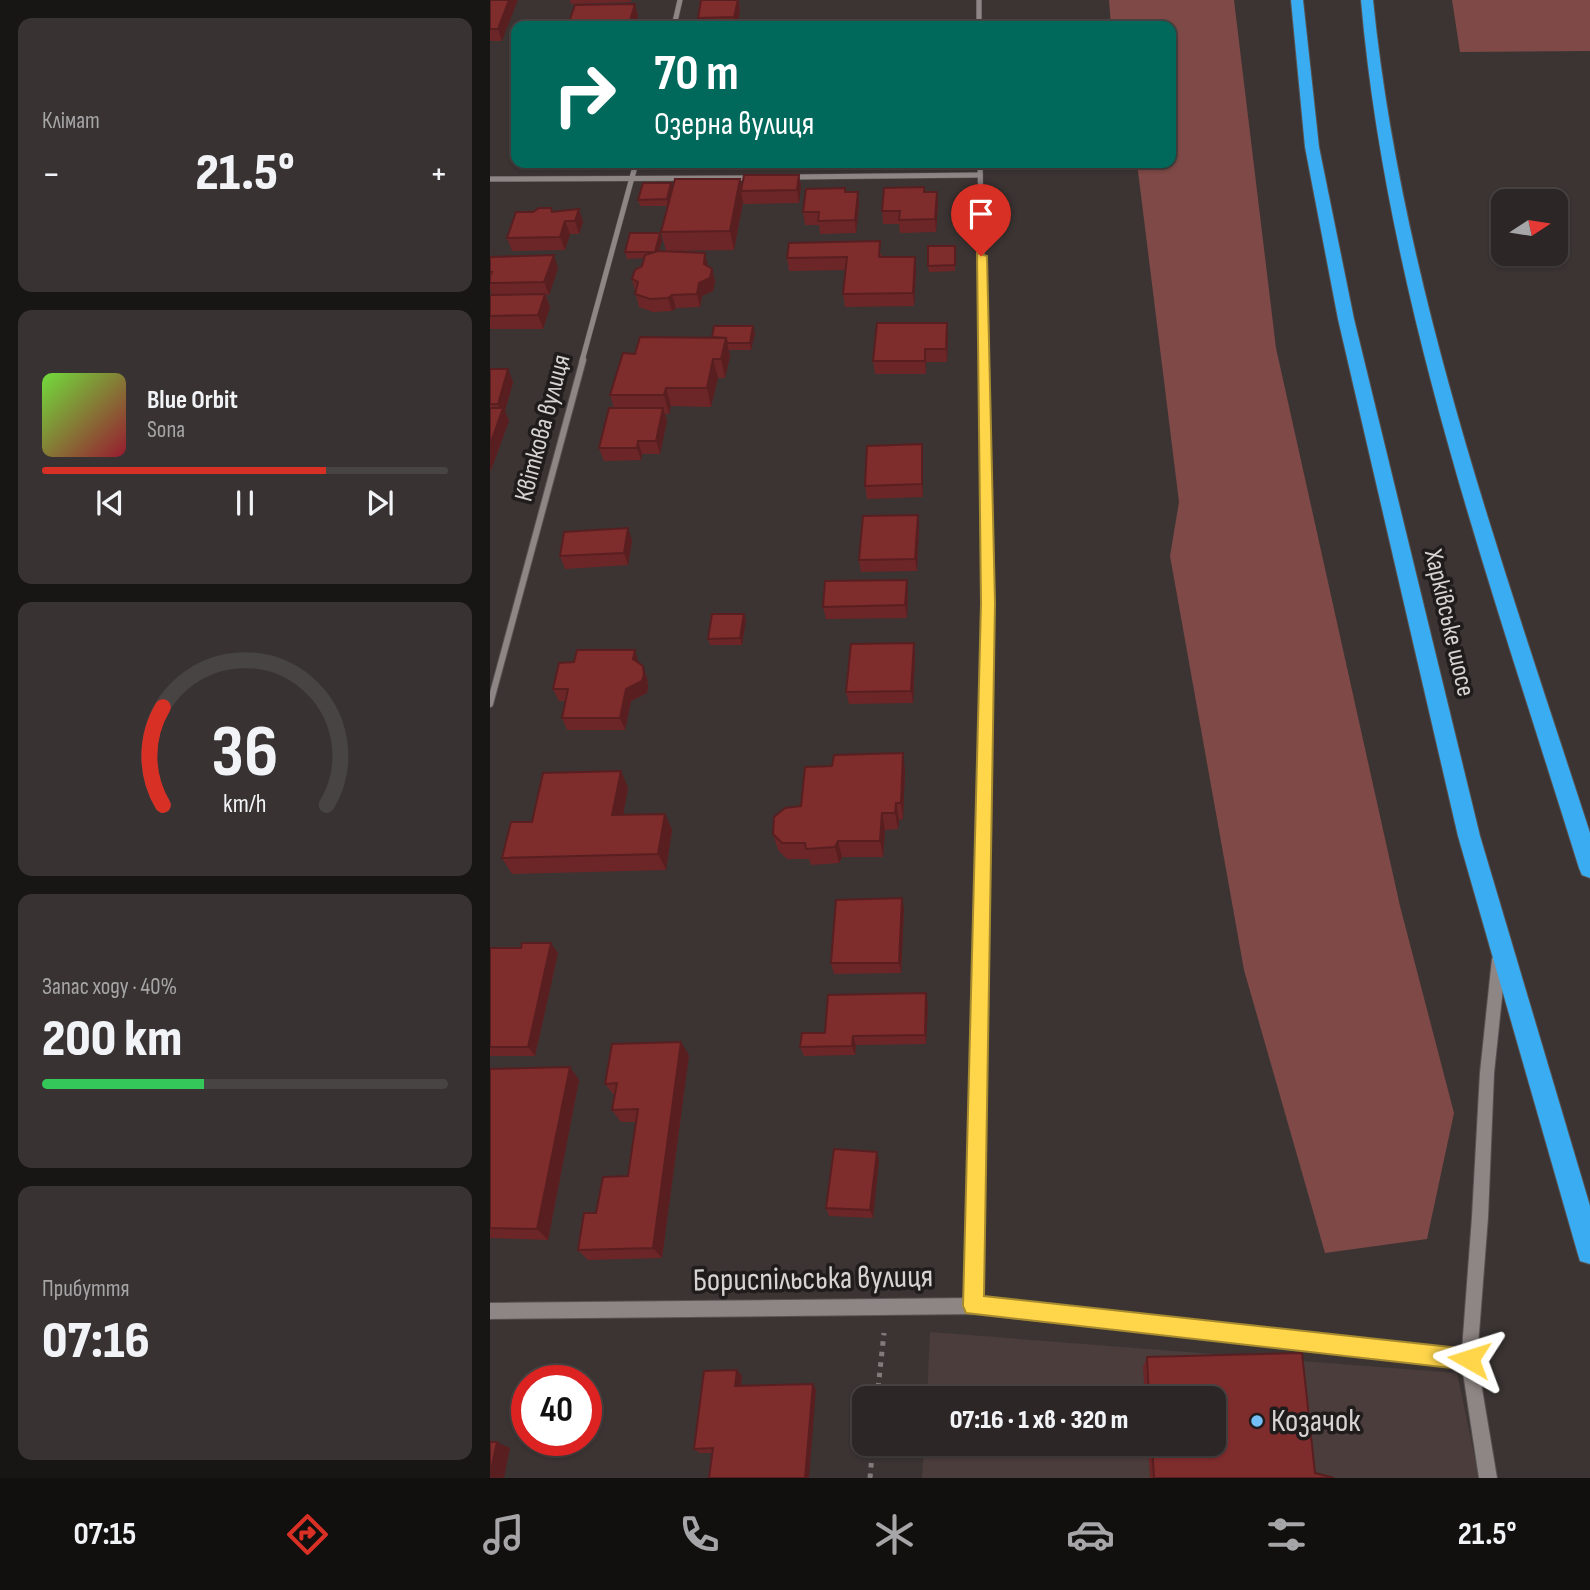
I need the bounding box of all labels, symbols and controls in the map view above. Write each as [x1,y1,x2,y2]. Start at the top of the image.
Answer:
text: 70 m [654,45,739,104]
icon: right [539,49,630,140]
text: Озерна вулиця [654,105,814,144]
text: Клімат [42,107,100,135]
text: 21.5° [195,142,295,205]
text: − [42,152,61,197]
text: + [429,152,448,197]
pin [951,184,1011,256]
north arrow [1491,189,1568,266]
map controls [1491,189,1568,266]
icon: arrive [962,195,1000,233]
street label: Квіткова вулиця [509,351,577,505]
text: Blue Orbit [147,385,238,416]
text: Sona [147,416,185,444]
icon: previous [91,484,129,522]
icon: pause [226,484,264,522]
icon: next [361,484,399,522]
street label: Харківське шосе [1417,546,1481,700]
text: 36 [212,709,278,797]
text: km/h [223,789,267,820]
text: Запас ходу · 40% [42,973,177,1001]
text: 200 km [42,1008,182,1071]
street label: Бориспільська вулиця [693,1257,933,1301]
text: Прибуття [42,1275,130,1303]
text: 07:16 [42,1310,150,1373]
position arrow [1432,1322,1506,1396]
speed limit sign: 40 [511,1365,602,1456]
place label: Козачок [1271,1402,1361,1441]
text: 07:16 · 1 хв · 320 m [950,1405,1128,1436]
marker: Козачок [1249,1413,1265,1429]
icon: directions [283,1510,332,1559]
icon: music [479,1510,528,1559]
icon: phone [675,1510,724,1559]
icon: climate [870,1510,919,1559]
icon: car [1066,1510,1115,1559]
icon: filters [1262,1510,1311,1559]
text: 07:15 [73,1515,136,1554]
text: 21.5° [1458,1515,1517,1554]

